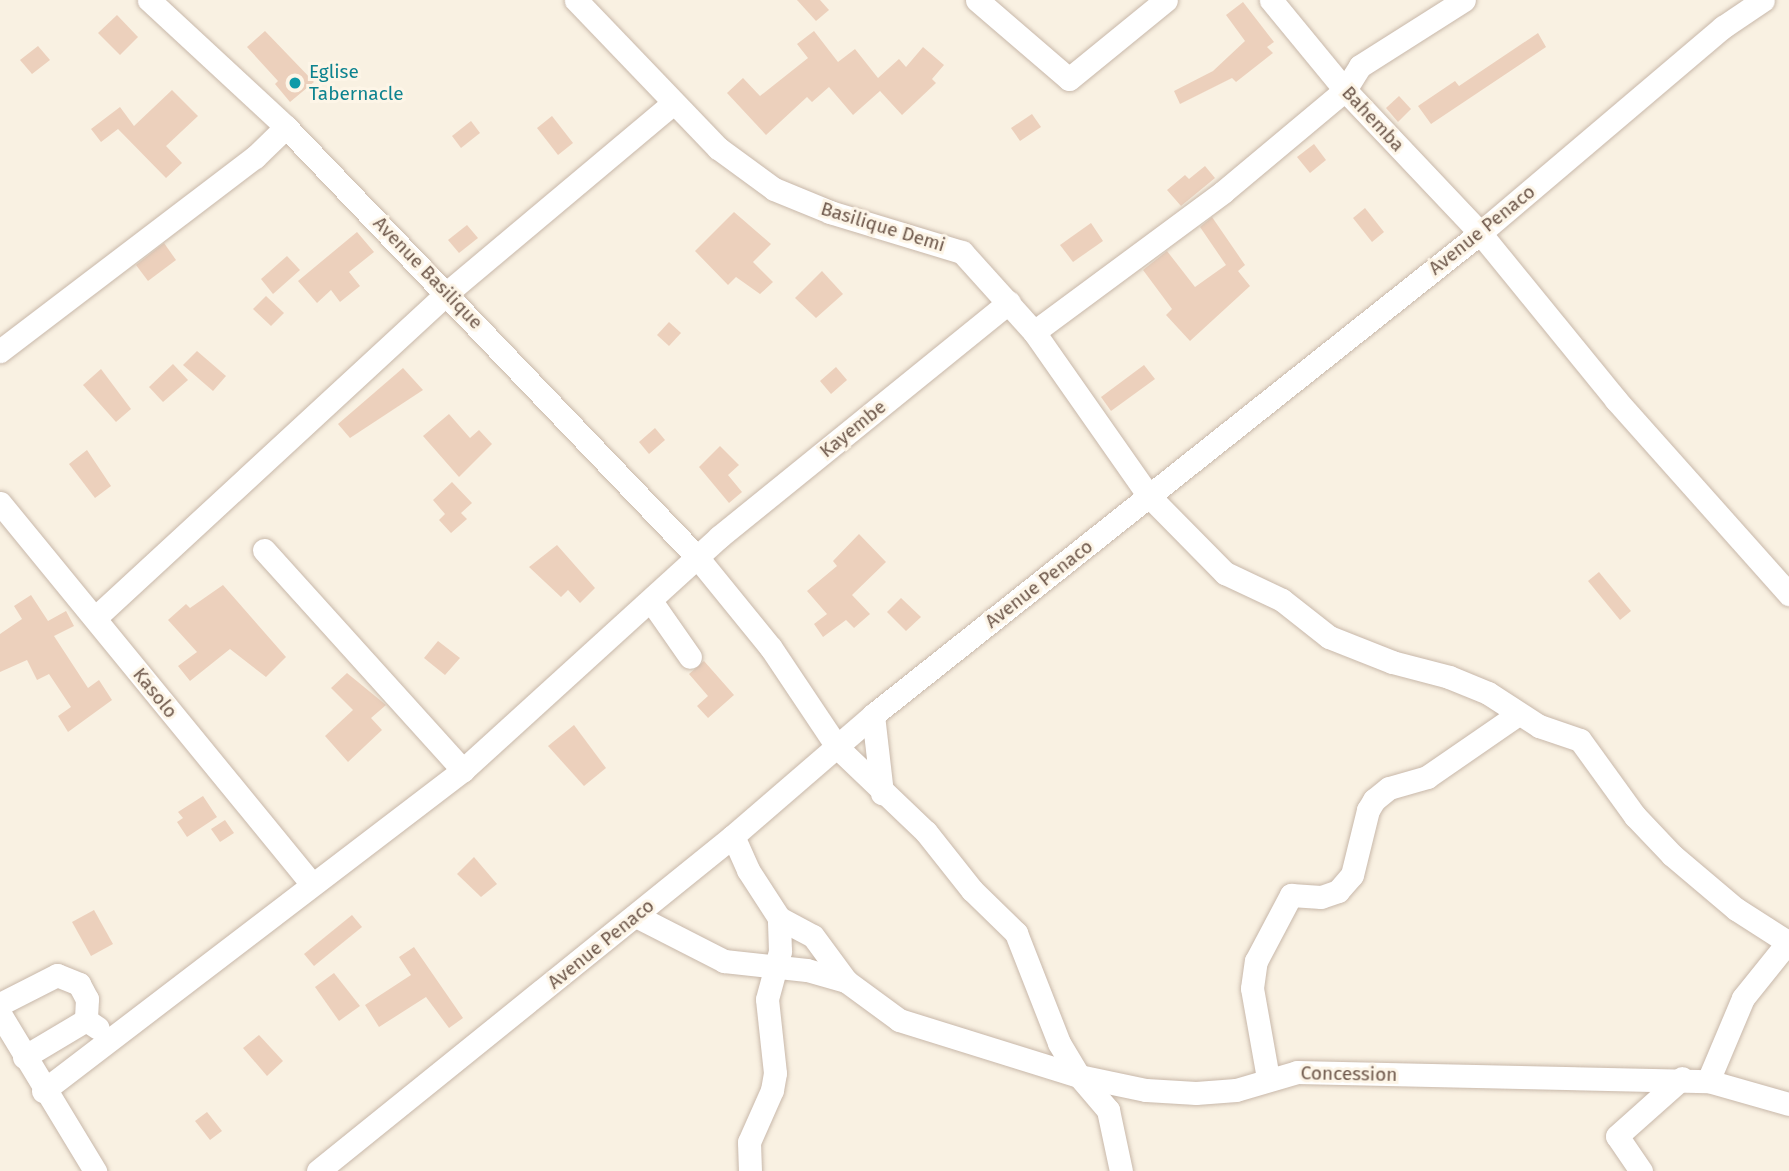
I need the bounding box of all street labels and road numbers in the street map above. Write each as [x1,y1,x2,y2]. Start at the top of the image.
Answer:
street label: Bahemba [1337,82,1409,156]
street label: Avenue Penaco [1424,180,1540,280]
street label: Basilique Demi [818,197,948,257]
street label: Avenue Basilique [368,212,488,334]
street label: Kayembe [815,395,891,463]
street label: Avenue Penaco [981,535,1097,633]
street label: Kasolo [128,663,182,723]
street label: Avenue Penaco [543,894,659,994]
street label: Concession [1300,1062,1398,1086]

